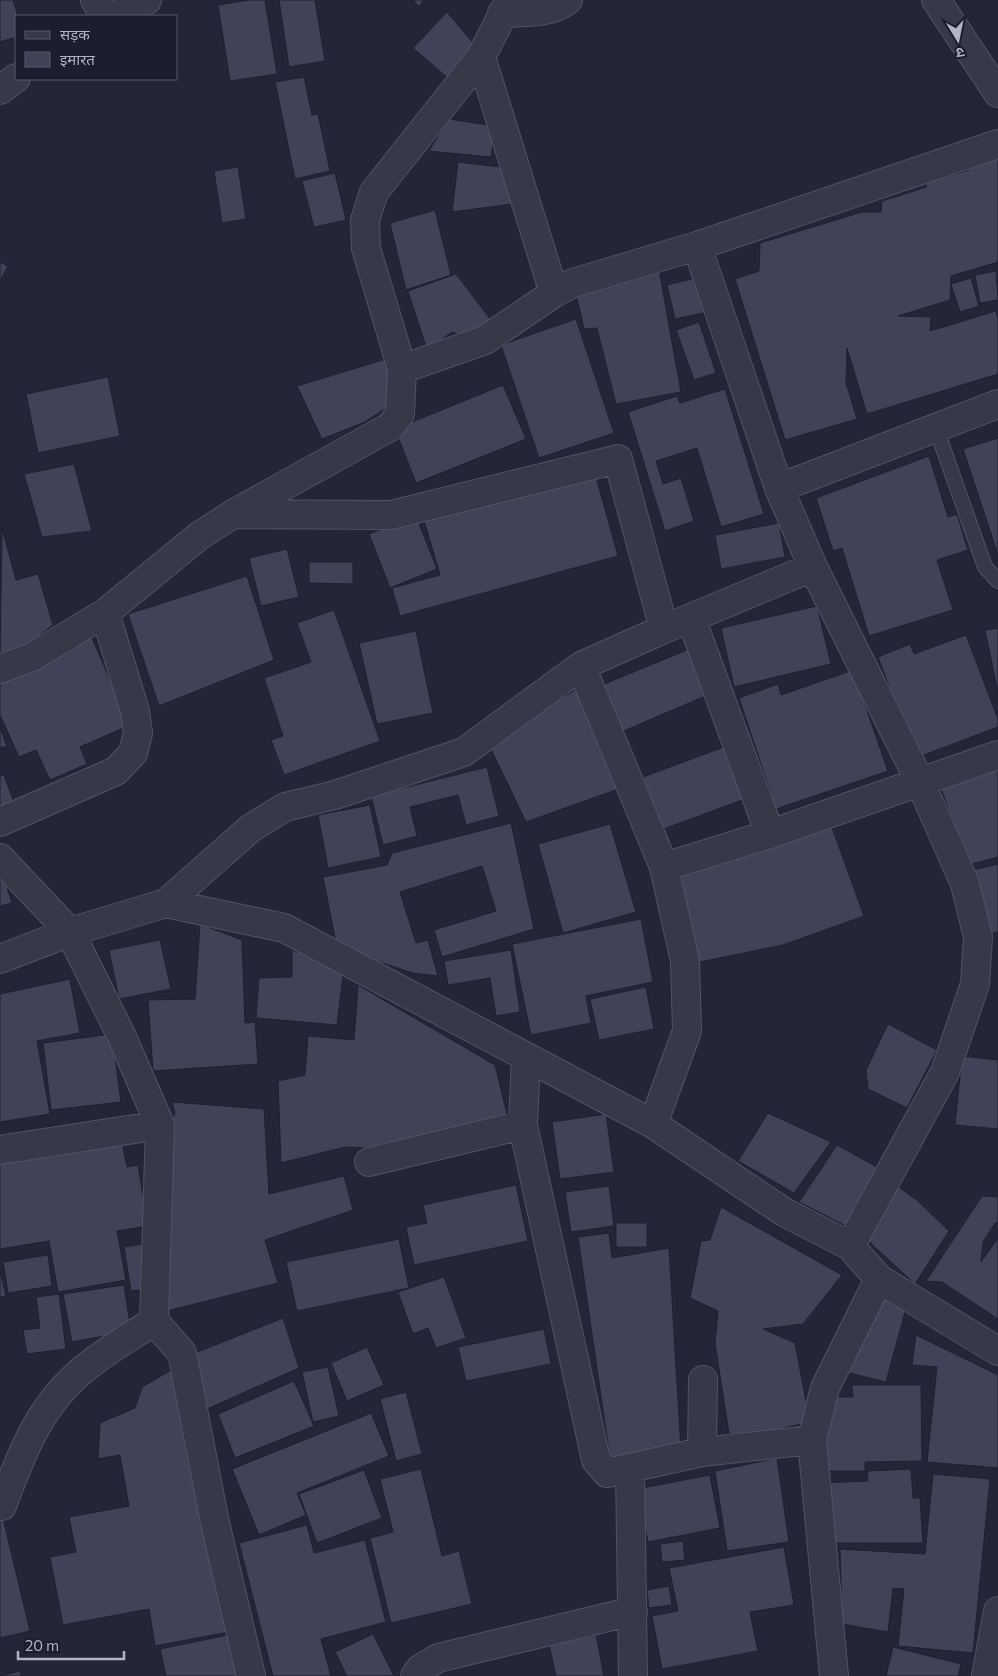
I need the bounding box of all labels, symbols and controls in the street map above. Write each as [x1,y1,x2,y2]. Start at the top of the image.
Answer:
legend [15,15,178,80]
north arrow [933,15,983,65]
text: सड़क [60,25,90,43]
text: उ [954,44,966,63]
text: इमारत [60,50,95,68]
scale bar [18,1628,124,1660]
text: 20 m [25,1636,59,1654]

